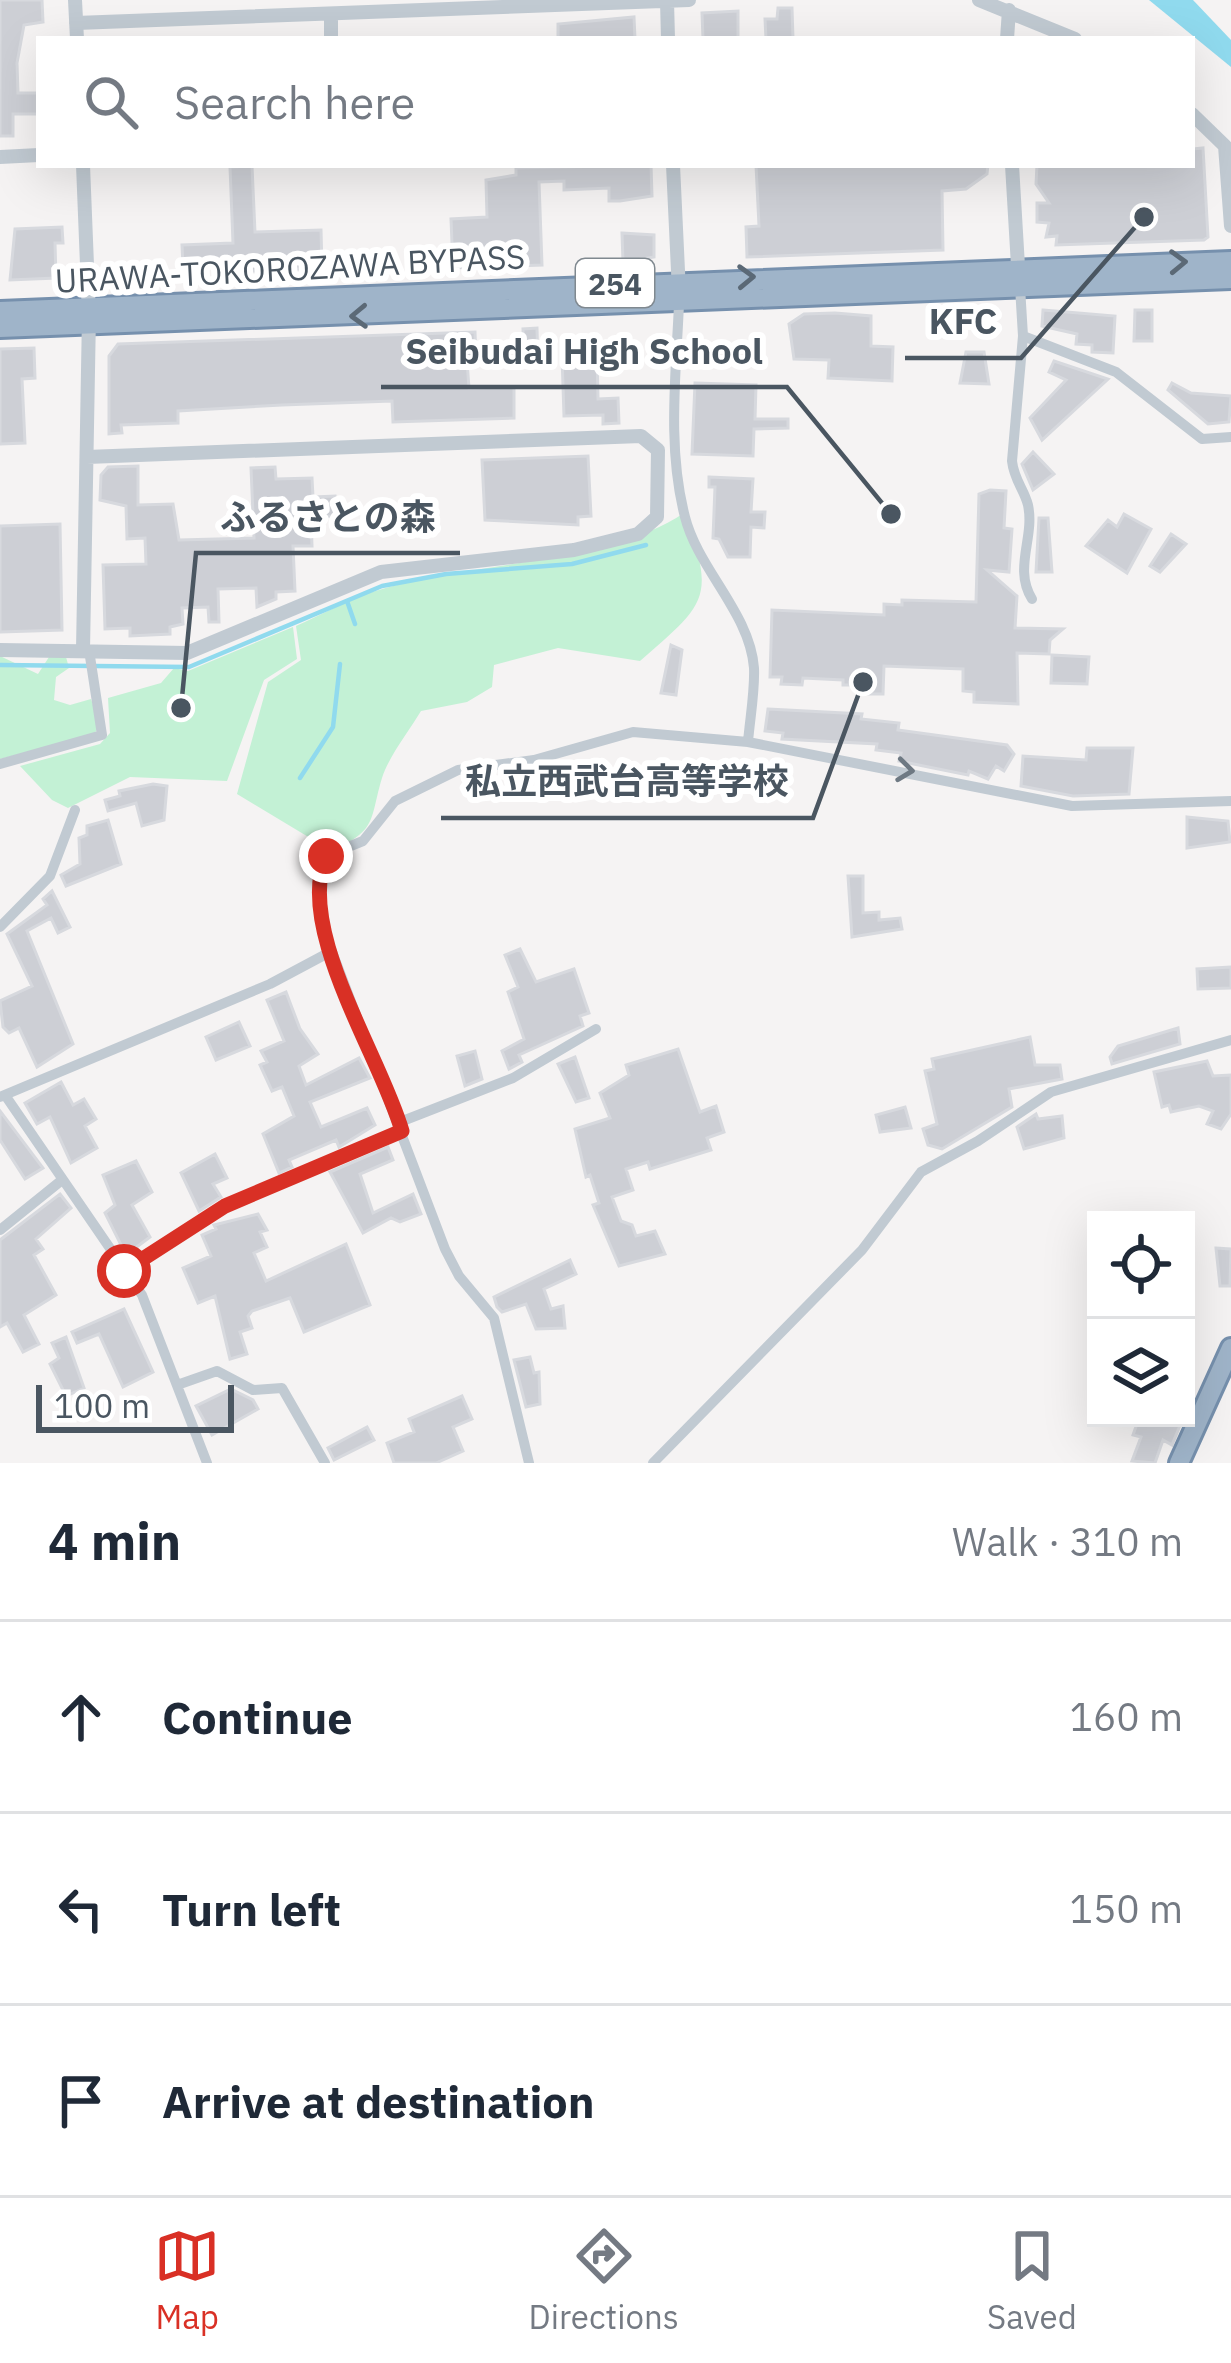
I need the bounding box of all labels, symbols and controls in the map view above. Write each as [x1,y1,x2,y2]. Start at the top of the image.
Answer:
search box [36,36,1195,168]
icon: search [78,69,144,135]
text: Search here [174,73,415,131]
street label: URAWA-TOKOROZAWA BYPASS [54,234,526,302]
one-way arrow [1169,250,1188,276]
road number: 254 [576,259,654,307]
one-way arrow [737,264,756,290]
callout: KFC [905,286,1021,358]
text: KFC [929,297,997,344]
one-way arrow [349,303,368,329]
callout: Seibudai High School [381,315,787,387]
text: Seibudai High School [405,327,763,374]
callout: ふるさとの森 [196,481,460,553]
text: ふるさとの森 [220,493,436,540]
callout: 私立西武台高等学校 [441,746,813,818]
text: 私立西武台高等学校 [465,757,789,804]
one-way arrow [895,757,914,783]
route end [299,829,353,883]
map controls [1087,1211,1195,1427]
button: locate [1087,1211,1195,1319]
route start [97,1244,151,1298]
button: layers [1087,1319,1195,1427]
scale bar [36,1379,234,1432]
text: 100 m [54,1384,150,1427]
text: 4 min [48,1508,181,1574]
text: Walk · 310 m [952,1516,1183,1567]
icon: ahead [48,1684,114,1750]
text: Continue [162,1688,353,1746]
text: 160 m [1070,1691,1183,1742]
icon: left [48,1876,114,1942]
text: Turn left [162,1880,341,1938]
text: 150 m [1070,1883,1183,1934]
icon: arrive [48,2068,114,2134]
text: Arrive at destination [162,2072,595,2130]
tab: Map [154,2223,220,2338]
tab: Directions [529,2223,679,2338]
tab: Saved [987,2223,1077,2338]

